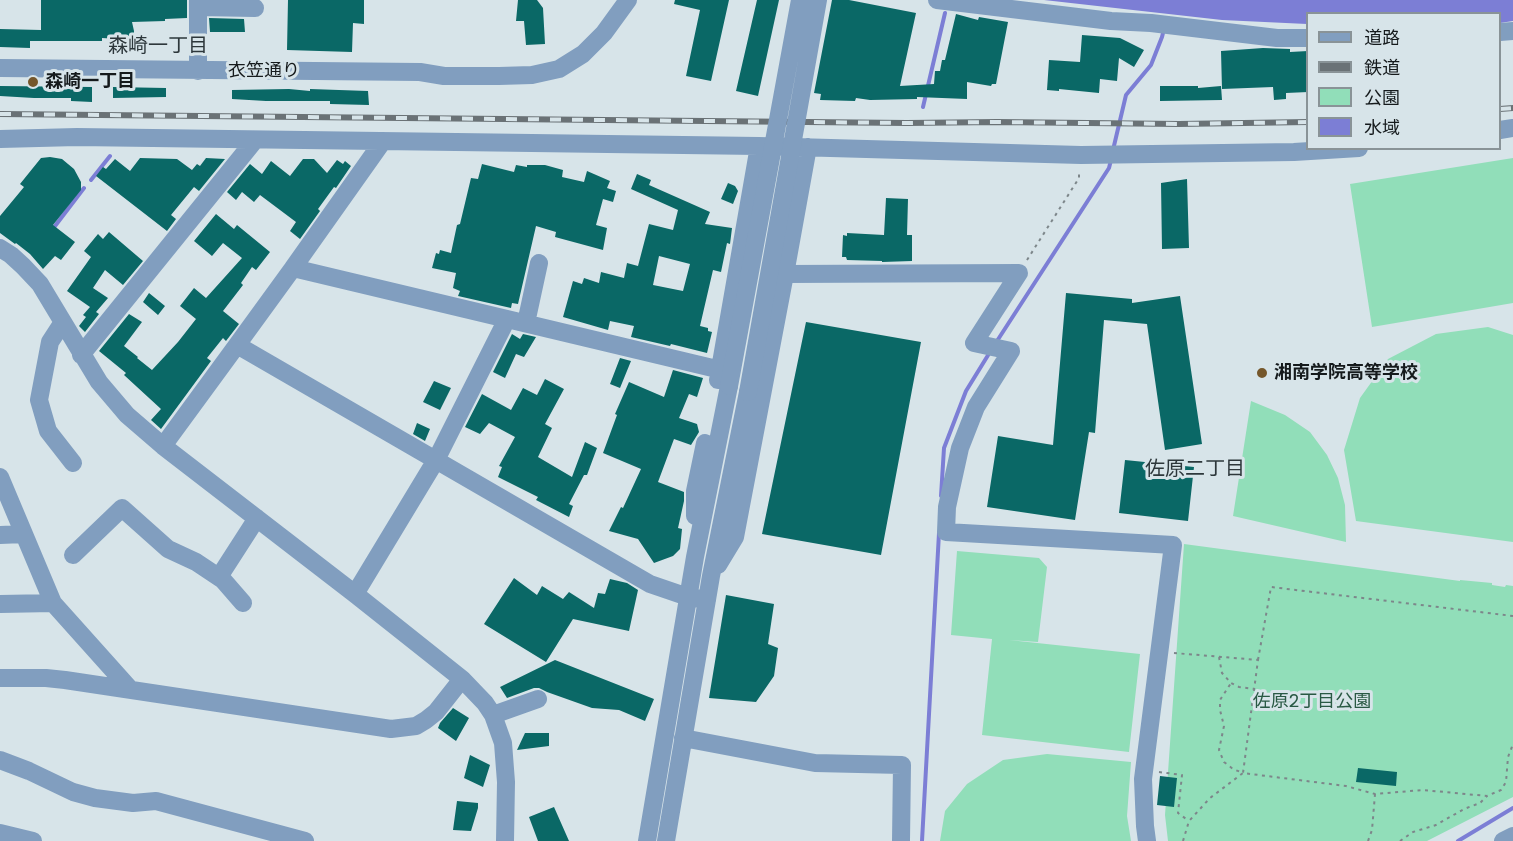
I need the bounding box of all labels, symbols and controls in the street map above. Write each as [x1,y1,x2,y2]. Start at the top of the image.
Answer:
legend [1306,12,1501,150]
text: 道路 [1364,25,1400,50]
district label: 森崎一丁目 [108,35,208,59]
text: 鉄道 [1364,55,1400,80]
street label: 衣笠通り [228,60,300,82]
place label: 森崎一丁目 [45,71,135,93]
marker: 森崎一丁目 [26,75,40,89]
text: 公園 [1364,85,1400,110]
text: 水域 [1364,115,1400,140]
place label: 湘南学院高等学校 [1274,362,1418,384]
marker: 湘南学院高等学校 [1255,366,1269,380]
district label: 佐原二丁目 [1145,458,1245,482]
park label: 佐原2丁目公園 [1253,691,1371,713]

